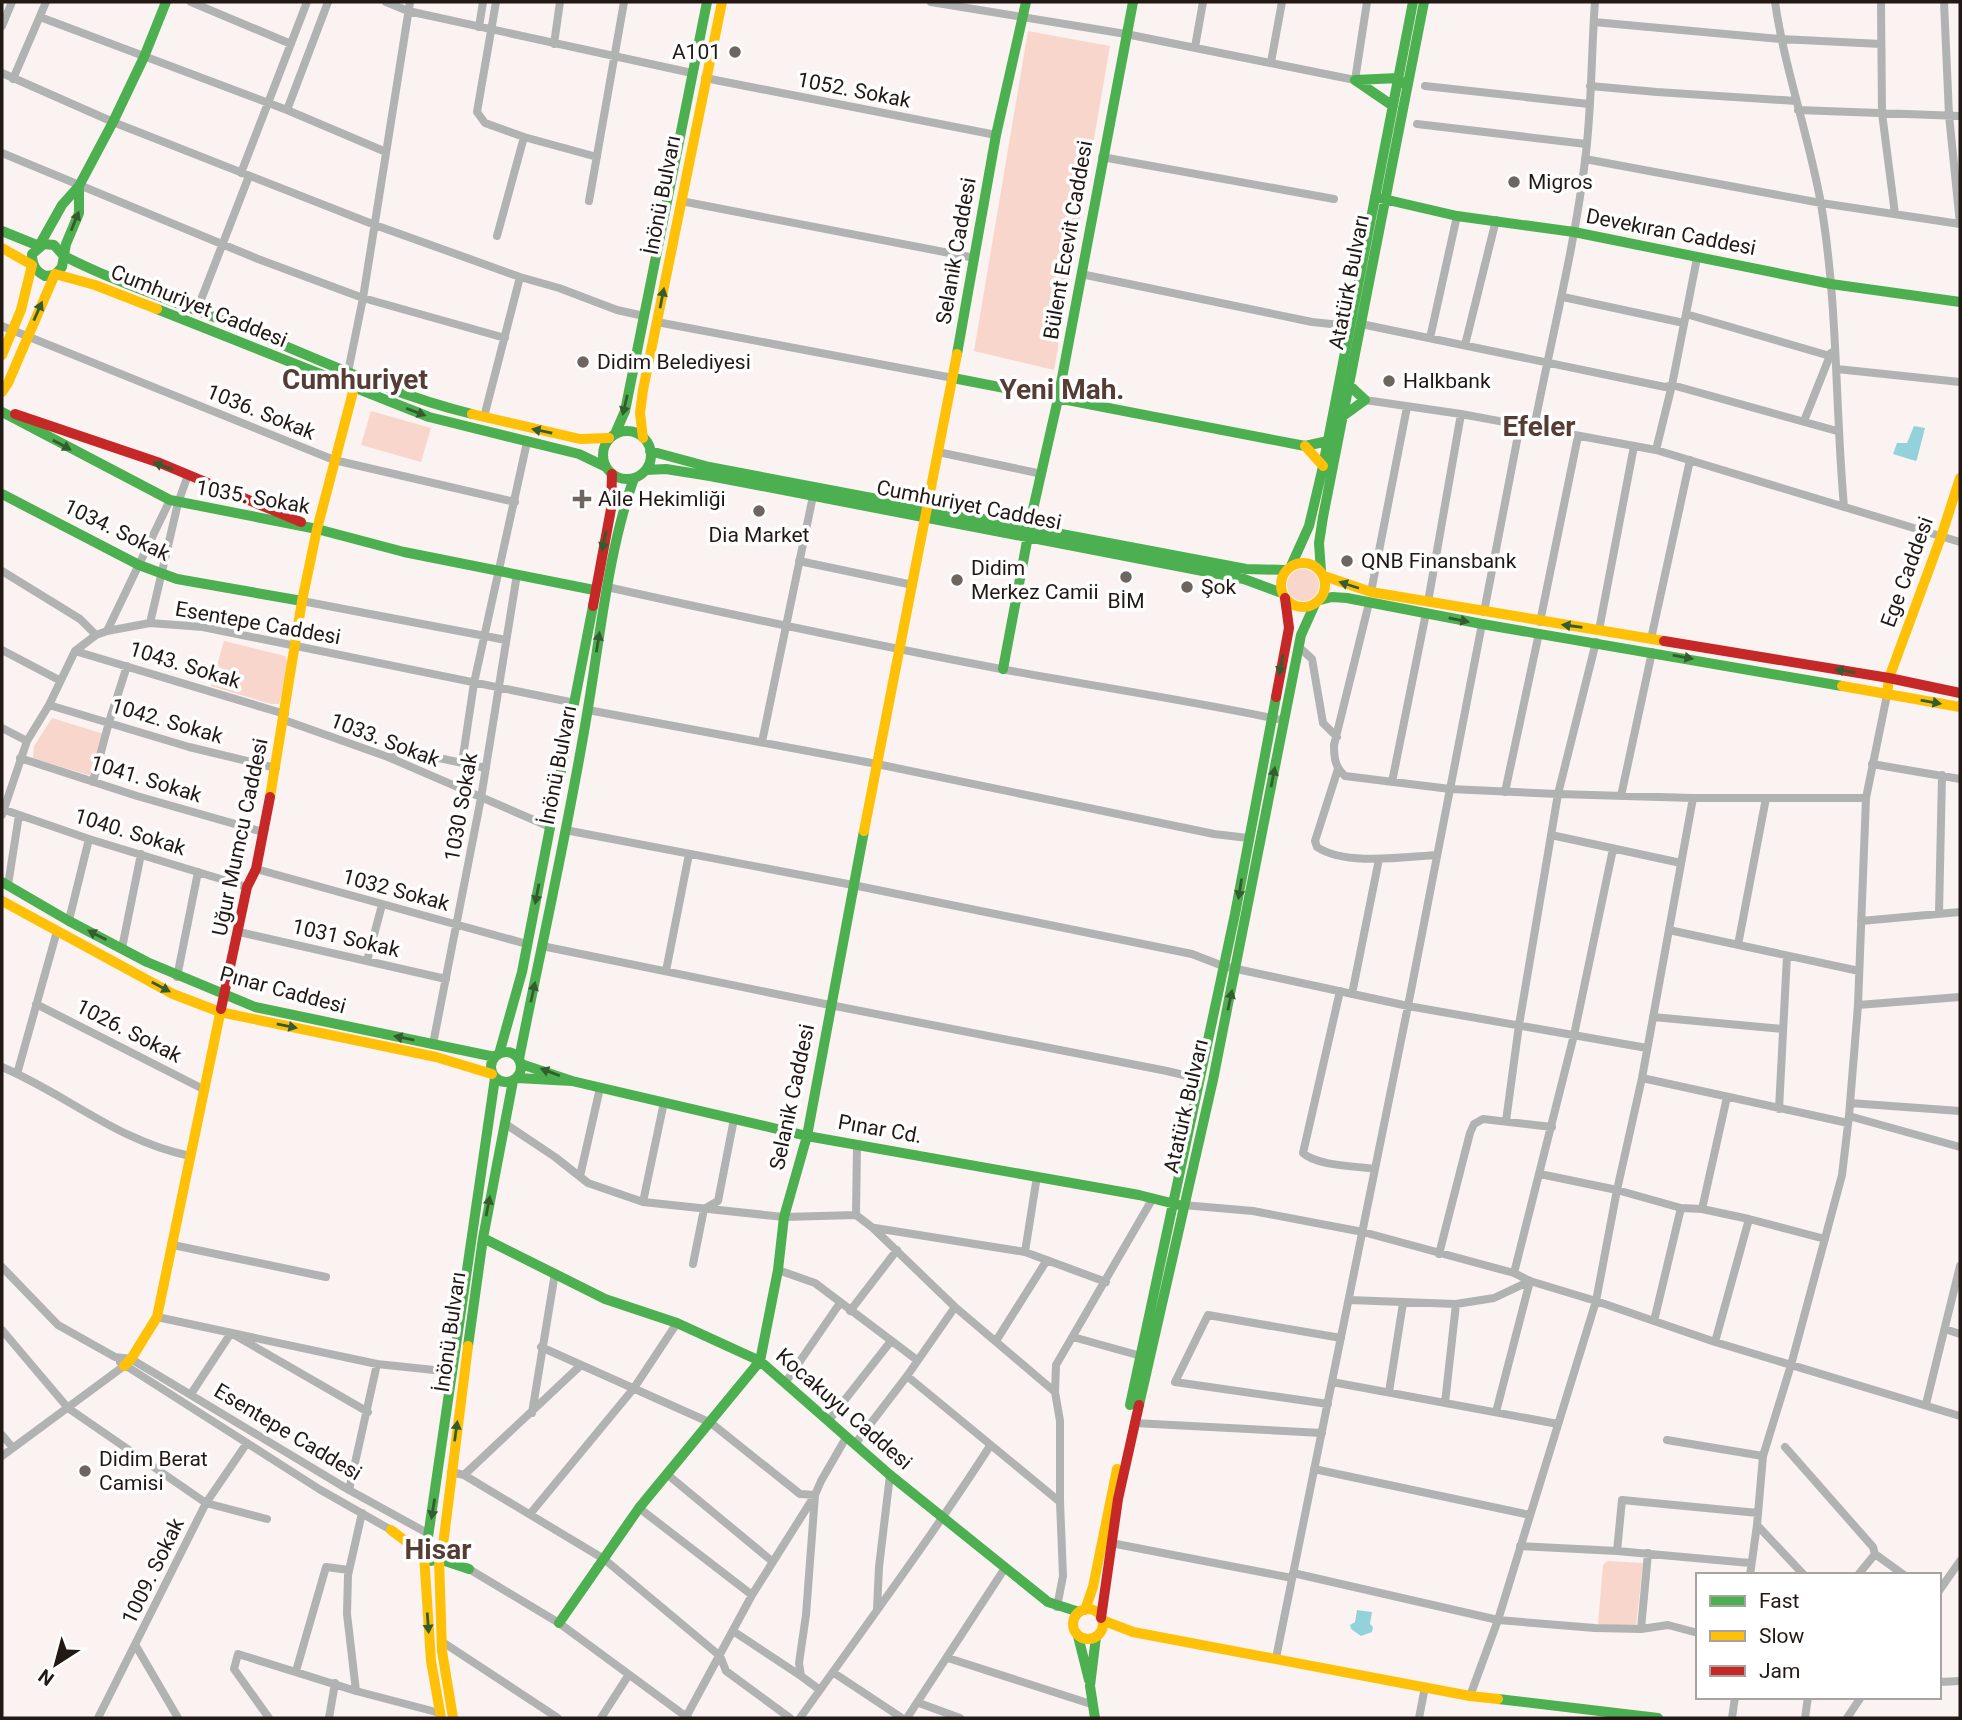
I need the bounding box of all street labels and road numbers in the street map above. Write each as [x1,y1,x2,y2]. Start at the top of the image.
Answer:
street label: 1052. Sokak [795,67,913,113]
street label: İnönü Bulvarı [639,133,685,257]
street label: Bülent Ecevit Caddesi [1039,139,1097,341]
street label: Selanik Caddesi [931,176,981,326]
street label: Devekıran Caddesi [1584,204,1758,260]
street label: Atatürk Bulvarı [1324,213,1374,351]
street label: Cumhuriyet Caddesi [107,260,291,352]
street label: 1036. Sokak [203,379,319,445]
street label: 1035. Sokak [194,475,312,519]
street label: Cumhuriyet Caddesi [874,475,1064,535]
street label: 1034. Sokak [60,494,174,566]
street label: Ege Caddesi [1876,514,1938,630]
street label: Esentepe Caddesi [173,597,343,649]
street label: 1043. Sokak [126,637,244,693]
street label: 1042. Sokak [108,694,226,748]
street label: İnönü Bulvarı [535,703,581,827]
street label: 1033. Sokak [327,708,443,772]
street label: Uğur Mumcu Caddesi [207,736,273,938]
street label: 1041. Sokak [87,751,205,807]
street label: 1030 Sokak [440,751,482,863]
street label: 1040. Sokak [71,804,189,860]
street label: 1032 Sokak [340,864,452,916]
street label: 1031 Sokak [290,914,402,962]
street label: Pınar Caddesi [217,962,349,1018]
street label: 1026. Sokak [72,994,186,1068]
street label: Selanik Caddesi [765,1022,819,1172]
street label: Atatürk Bulvarı [1159,1037,1213,1175]
street label: Pınar Cd. [836,1110,924,1148]
street label: İnönü Bulvarı [430,1270,470,1394]
street label: Kocakuyu Caddesi [771,1343,917,1475]
street label: Esentepe Caddesi [210,1379,366,1485]
street label: 1009. Sokak [117,1514,189,1628]

